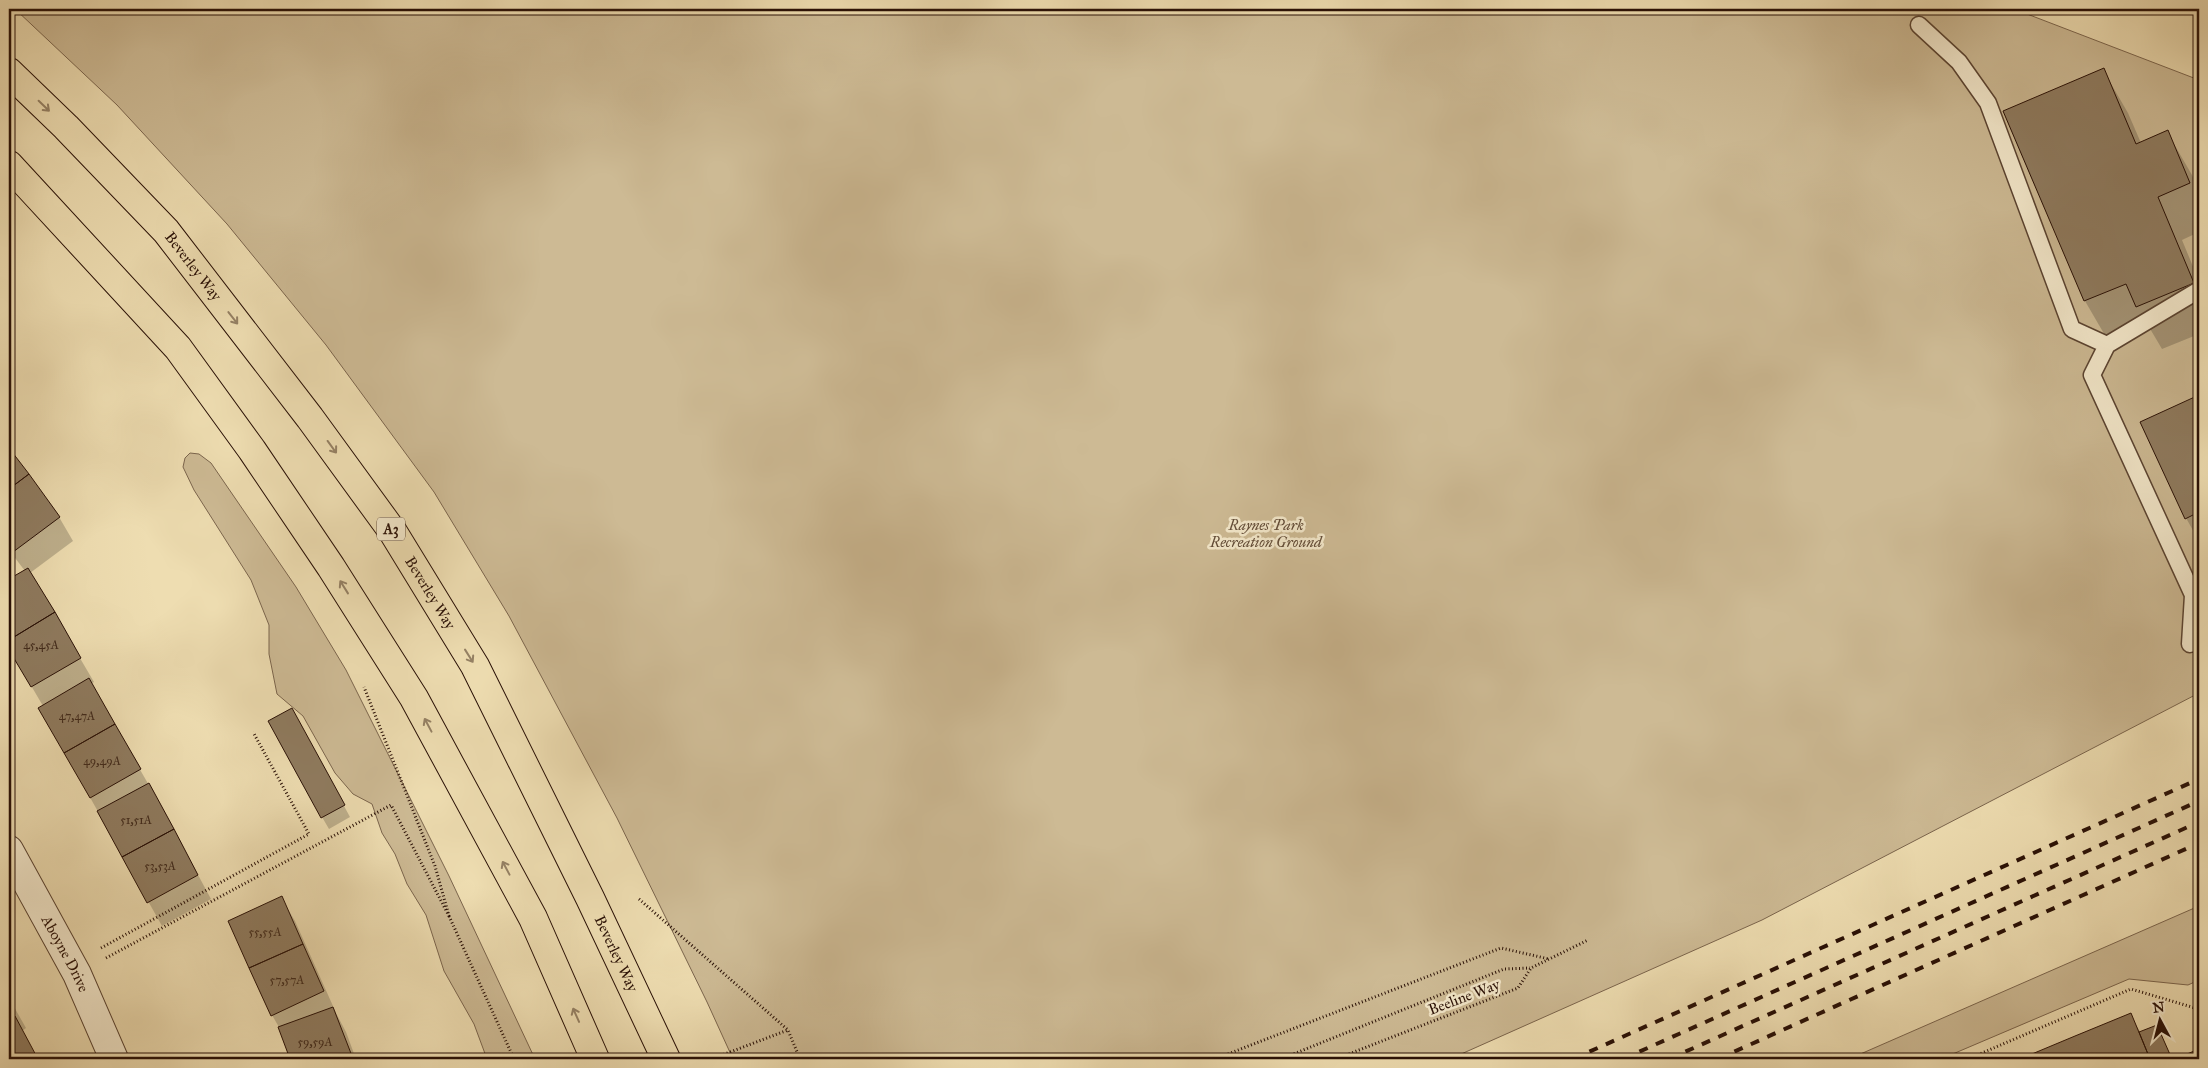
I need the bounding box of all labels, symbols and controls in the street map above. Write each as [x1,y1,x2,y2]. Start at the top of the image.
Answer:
one-way arrow [38,99,50,112]
street label: Beverley Way [161,228,226,305]
one-way arrow [228,311,238,325]
one-way arrow [326,440,337,453]
park label: Raynes Park Recreation Ground [1209,516,1323,551]
road number: A3 [377,518,405,540]
street label: Beverley Way [401,553,460,634]
one-way arrow [338,580,348,594]
house number: 45,45A [23,638,59,652]
one-way arrow [465,648,475,662]
house number: 47,47A [59,709,95,723]
one-way arrow [423,718,433,733]
house number: 49,49A [83,754,121,768]
house number: 51,51A [120,813,152,827]
house number: 53,53A [144,859,176,873]
one-way arrow [501,861,510,876]
street label: Aboyne Drive [37,911,93,995]
street label: Beverley Way [591,913,642,995]
house number: 55,55A [249,925,281,939]
house number: 57,57A [270,973,304,987]
street label: Beeline Way [1426,975,1503,1019]
north arrow [2136,996,2186,1046]
text: N [2152,998,2166,1017]
one-way arrow [570,1008,580,1023]
house number: 59,59A [297,1035,333,1049]

